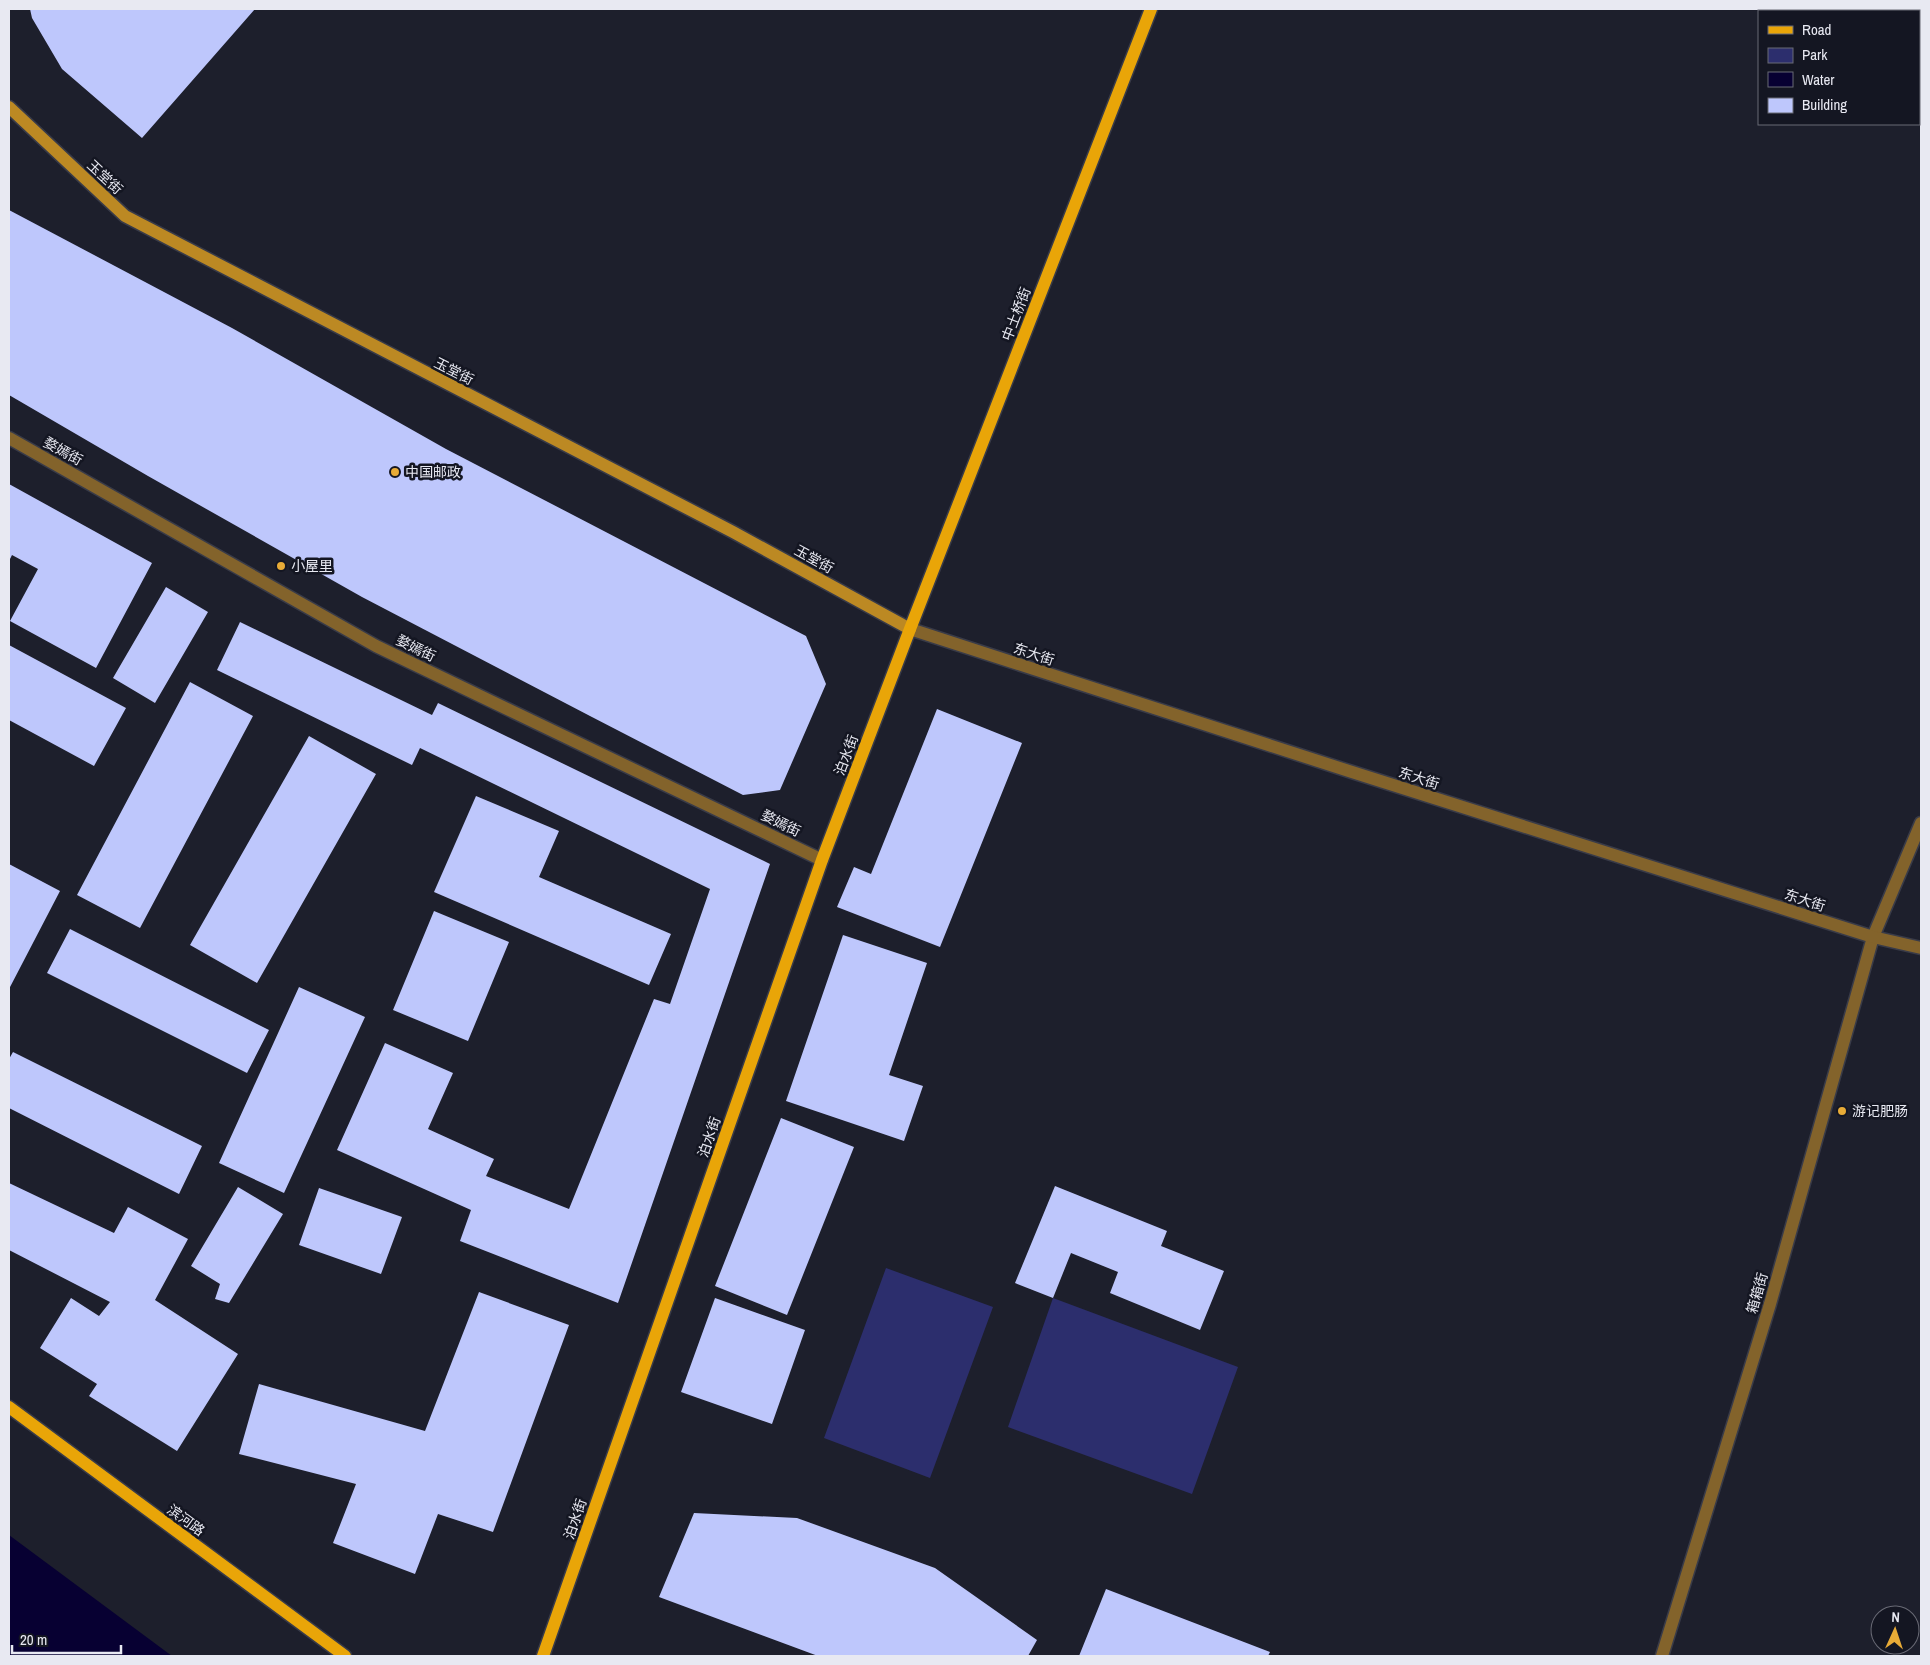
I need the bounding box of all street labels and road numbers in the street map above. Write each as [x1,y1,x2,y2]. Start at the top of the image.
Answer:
street label: 玉堂街 [84,156,126,198]
street label: 中土桥街 [998,285,1034,343]
street label: 玉堂街 [431,353,477,389]
street label: 婺嫣街 [40,433,86,469]
street label: 玉堂街 [791,541,837,577]
street label: 婺嫣街 [393,631,439,665]
street label: 东大街 [1011,639,1057,669]
street label: 泊水街 [830,732,862,778]
street label: 东大街 [1396,763,1442,793]
street label: 婺嫣街 [758,806,804,840]
street label: 东大街 [1782,885,1828,915]
street label: 泊水街 [694,1114,724,1160]
street label: 箱箱街 [1743,1270,1771,1316]
street label: 泊水街 [560,1496,590,1542]
street label: 滨河路 [164,1500,208,1540]

